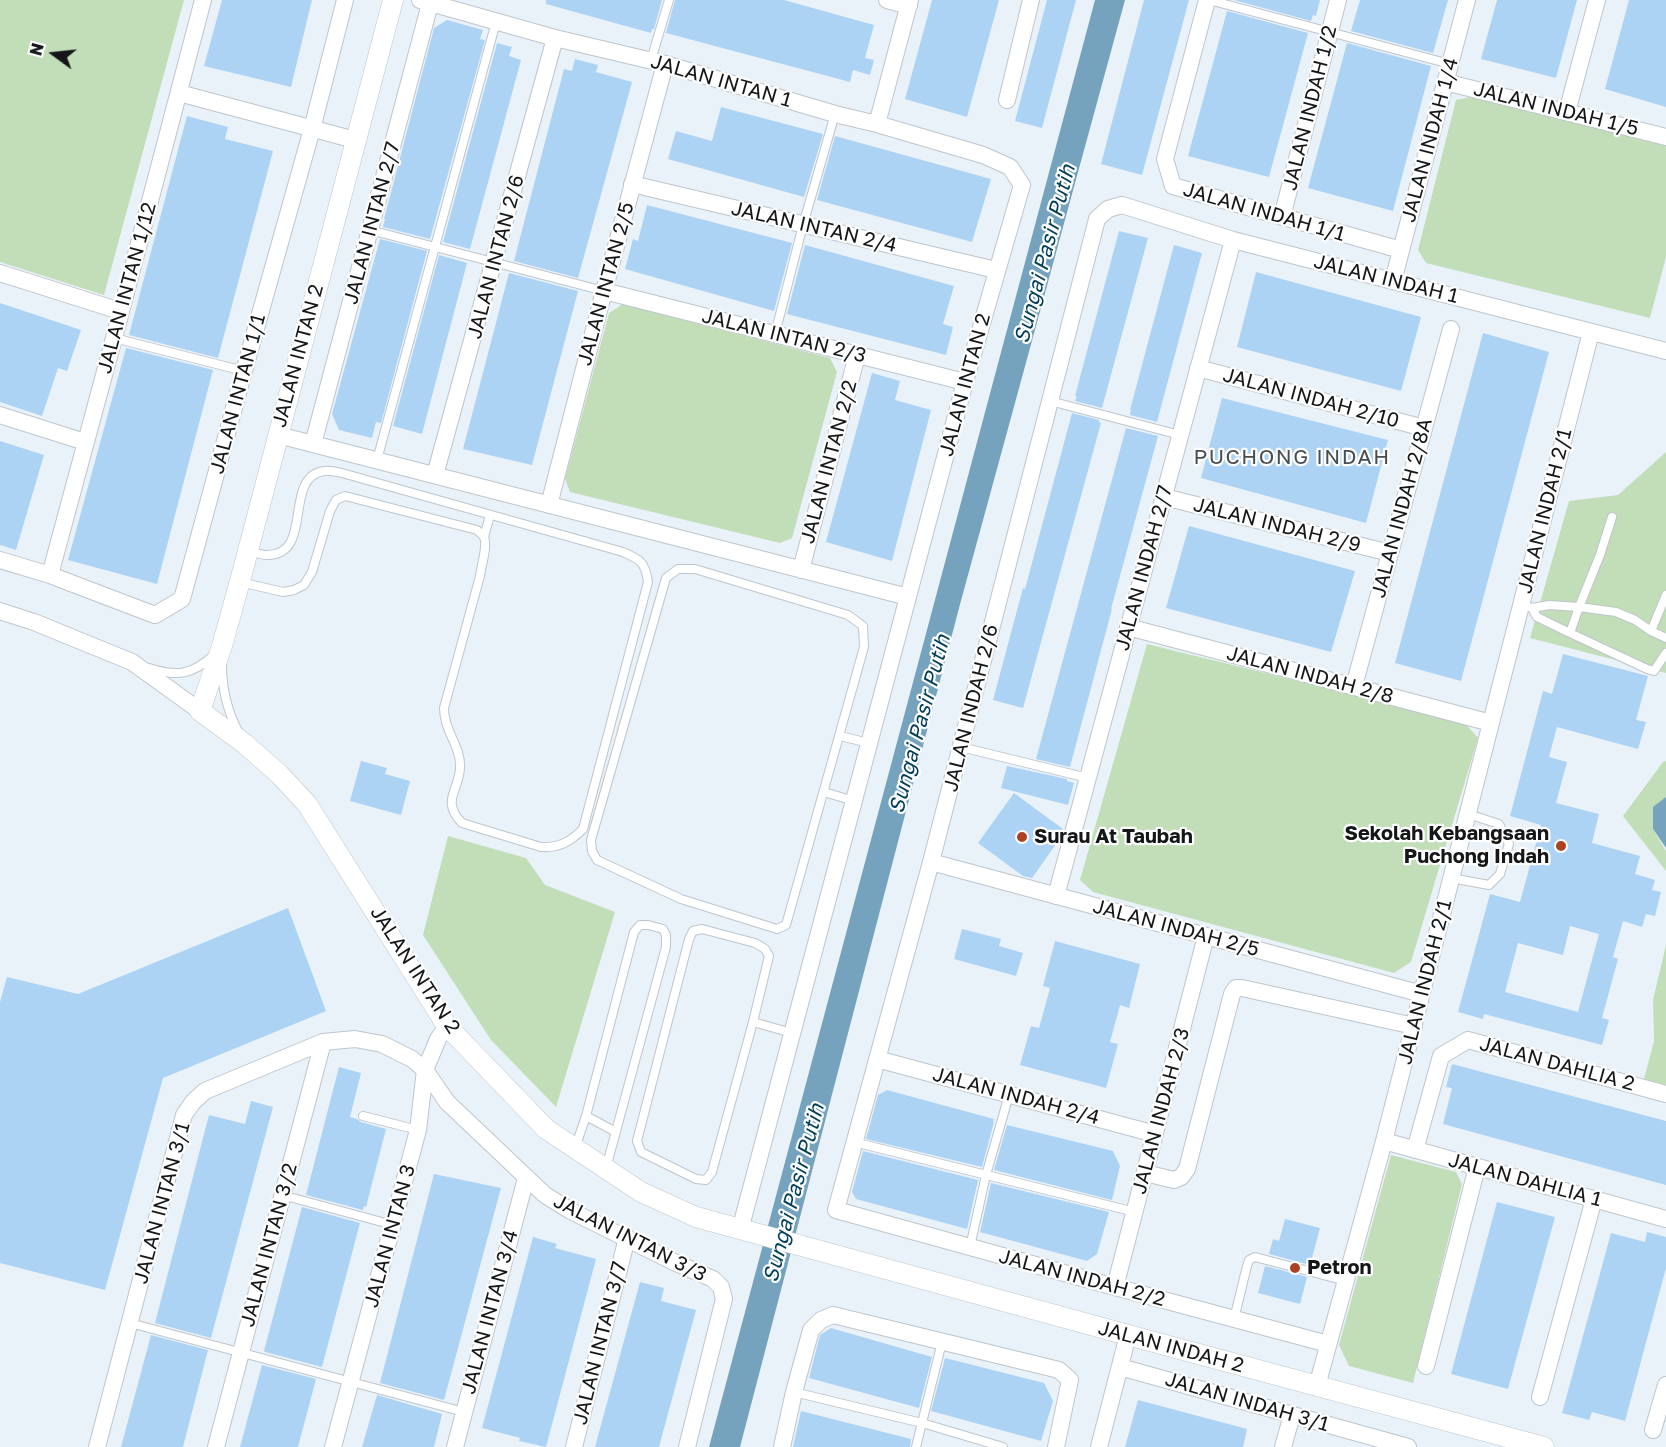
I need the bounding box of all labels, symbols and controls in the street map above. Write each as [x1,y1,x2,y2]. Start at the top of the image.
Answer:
street label: JALAN INDAH 1/2 [1278,23,1342,193]
north arrow [24,24,84,84]
text: N [25,41,48,58]
street label: JALAN INTAN 1 [648,49,794,113]
street label: JALAN INDAH 1/4 [1396,55,1464,225]
street label: JALAN INDAH 1/5 [1471,77,1641,141]
street label: JALAN INTAN 2/7 [339,139,405,307]
water label: Sungai Pasir Putih [1009,162,1081,346]
street label: JALAN INTAN 2/6 [463,172,529,342]
street label: JALAN INDAH 1/1 [1180,177,1348,247]
street label: JALAN INTAN 2/4 [729,196,899,258]
street label: JALAN INTAN 1/12 [93,200,161,376]
street label: JALAN INTAN 2/5 [573,200,639,368]
street label: JALAN INDAH 1 [1311,249,1461,309]
street label: JALAN INTAN 2 [267,282,329,430]
street label: JALAN INTAN 2/3 [699,304,869,368]
street label: JALAN INTAN 2 [934,311,996,459]
street label: JALAN INTAN 1/1 [205,312,271,476]
street label: JALAN INDAH 2/10 [1220,363,1402,433]
street label: JALAN INTAN 2/2 [796,378,862,546]
street label: JALAN INDAH 2/8A [1366,416,1438,600]
street label: JALAN INDAH 2/1 [1513,426,1577,596]
district label: PUCHONG INDAH [1193,444,1391,470]
street label: JALAN INDAH 2/7 [1110,483,1178,653]
street label: JALAN INDAH 2/9 [1191,493,1363,557]
street label: JALAN INDAH 2/6 [939,622,1003,794]
water label: Sungai Pasir Putih [884,632,956,816]
street label: JALAN INDAH 2/8 [1224,641,1396,709]
place label: Sekolah Kebangsaan Puchong Indah [1345,822,1549,869]
place label: Surau At Taubah [1034,825,1193,849]
marker: Surau At Taubah [1015,830,1029,844]
marker: Sekolah Kebangsaan Puchong Indah [1554,839,1568,853]
street label: JALAN INDAH 2/5 [1090,894,1262,962]
street label: JALAN INDAH 2/1 [1393,897,1457,1067]
street label: JALAN INTAN 2 [365,902,465,1038]
street label: JALAN INDAH 2/3 [1127,1025,1195,1197]
street label: JALAN DAHLIA 2 [1477,1032,1637,1096]
street label: JALAN INDAH 2/4 [930,1062,1102,1130]
water label: Sungai Pasir Putih [758,1101,830,1285]
street label: JALAN INTAN 3/1 [129,1120,195,1286]
street label: JALAN DAHLIA 1 [1446,1148,1604,1212]
street label: JALAN INTAN 3/2 [236,1161,302,1329]
street label: JALAN INTAN 3 [359,1162,421,1310]
street label: JALAN INTAN 3/3 [550,1189,710,1287]
street label: JALAN INTAN 3/4 [457,1227,523,1397]
street label: JALAN INDAH 2/2 [996,1244,1168,1312]
place label: Petron [1307,1256,1372,1280]
street label: JALAN INTAN 3/7 [568,1259,632,1427]
marker: Petron [1288,1261,1302,1275]
street label: JALAN INDAH 2 [1096,1316,1246,1378]
street label: JALAN INDAH 3/1 [1162,1367,1332,1437]

